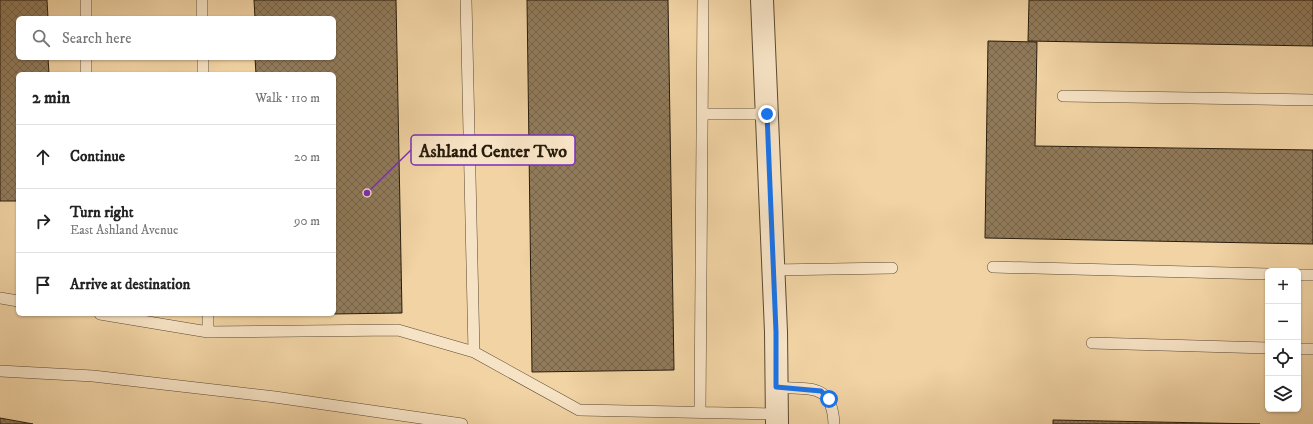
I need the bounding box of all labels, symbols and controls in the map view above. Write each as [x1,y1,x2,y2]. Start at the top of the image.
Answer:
search box [16,16,336,60]
icon: search [30,27,52,49]
text: Search here [62,29,131,48]
text: 2 min [32,87,70,109]
text: Walk · 110 m [255,90,320,106]
route end [758,105,776,123]
callout: Ashland Center Two [411,135,575,165]
text: Ashland Center Two [418,141,567,163]
icon: ahead [32,146,54,168]
text: Continue [70,147,125,166]
text: 20 m [294,149,320,165]
text: Turn right [70,203,133,222]
icon: right [32,210,54,232]
text: 90 m [294,213,320,229]
text: East Ashland Avenue [70,222,178,238]
map controls [1265,268,1301,412]
button: + [1265,268,1301,304]
icon: arrive [32,274,54,296]
text: Arrive at destination [70,275,190,294]
button: − [1265,304,1301,340]
button: locate [1265,340,1301,376]
button: layers [1265,376,1301,412]
route start [820,390,838,408]

